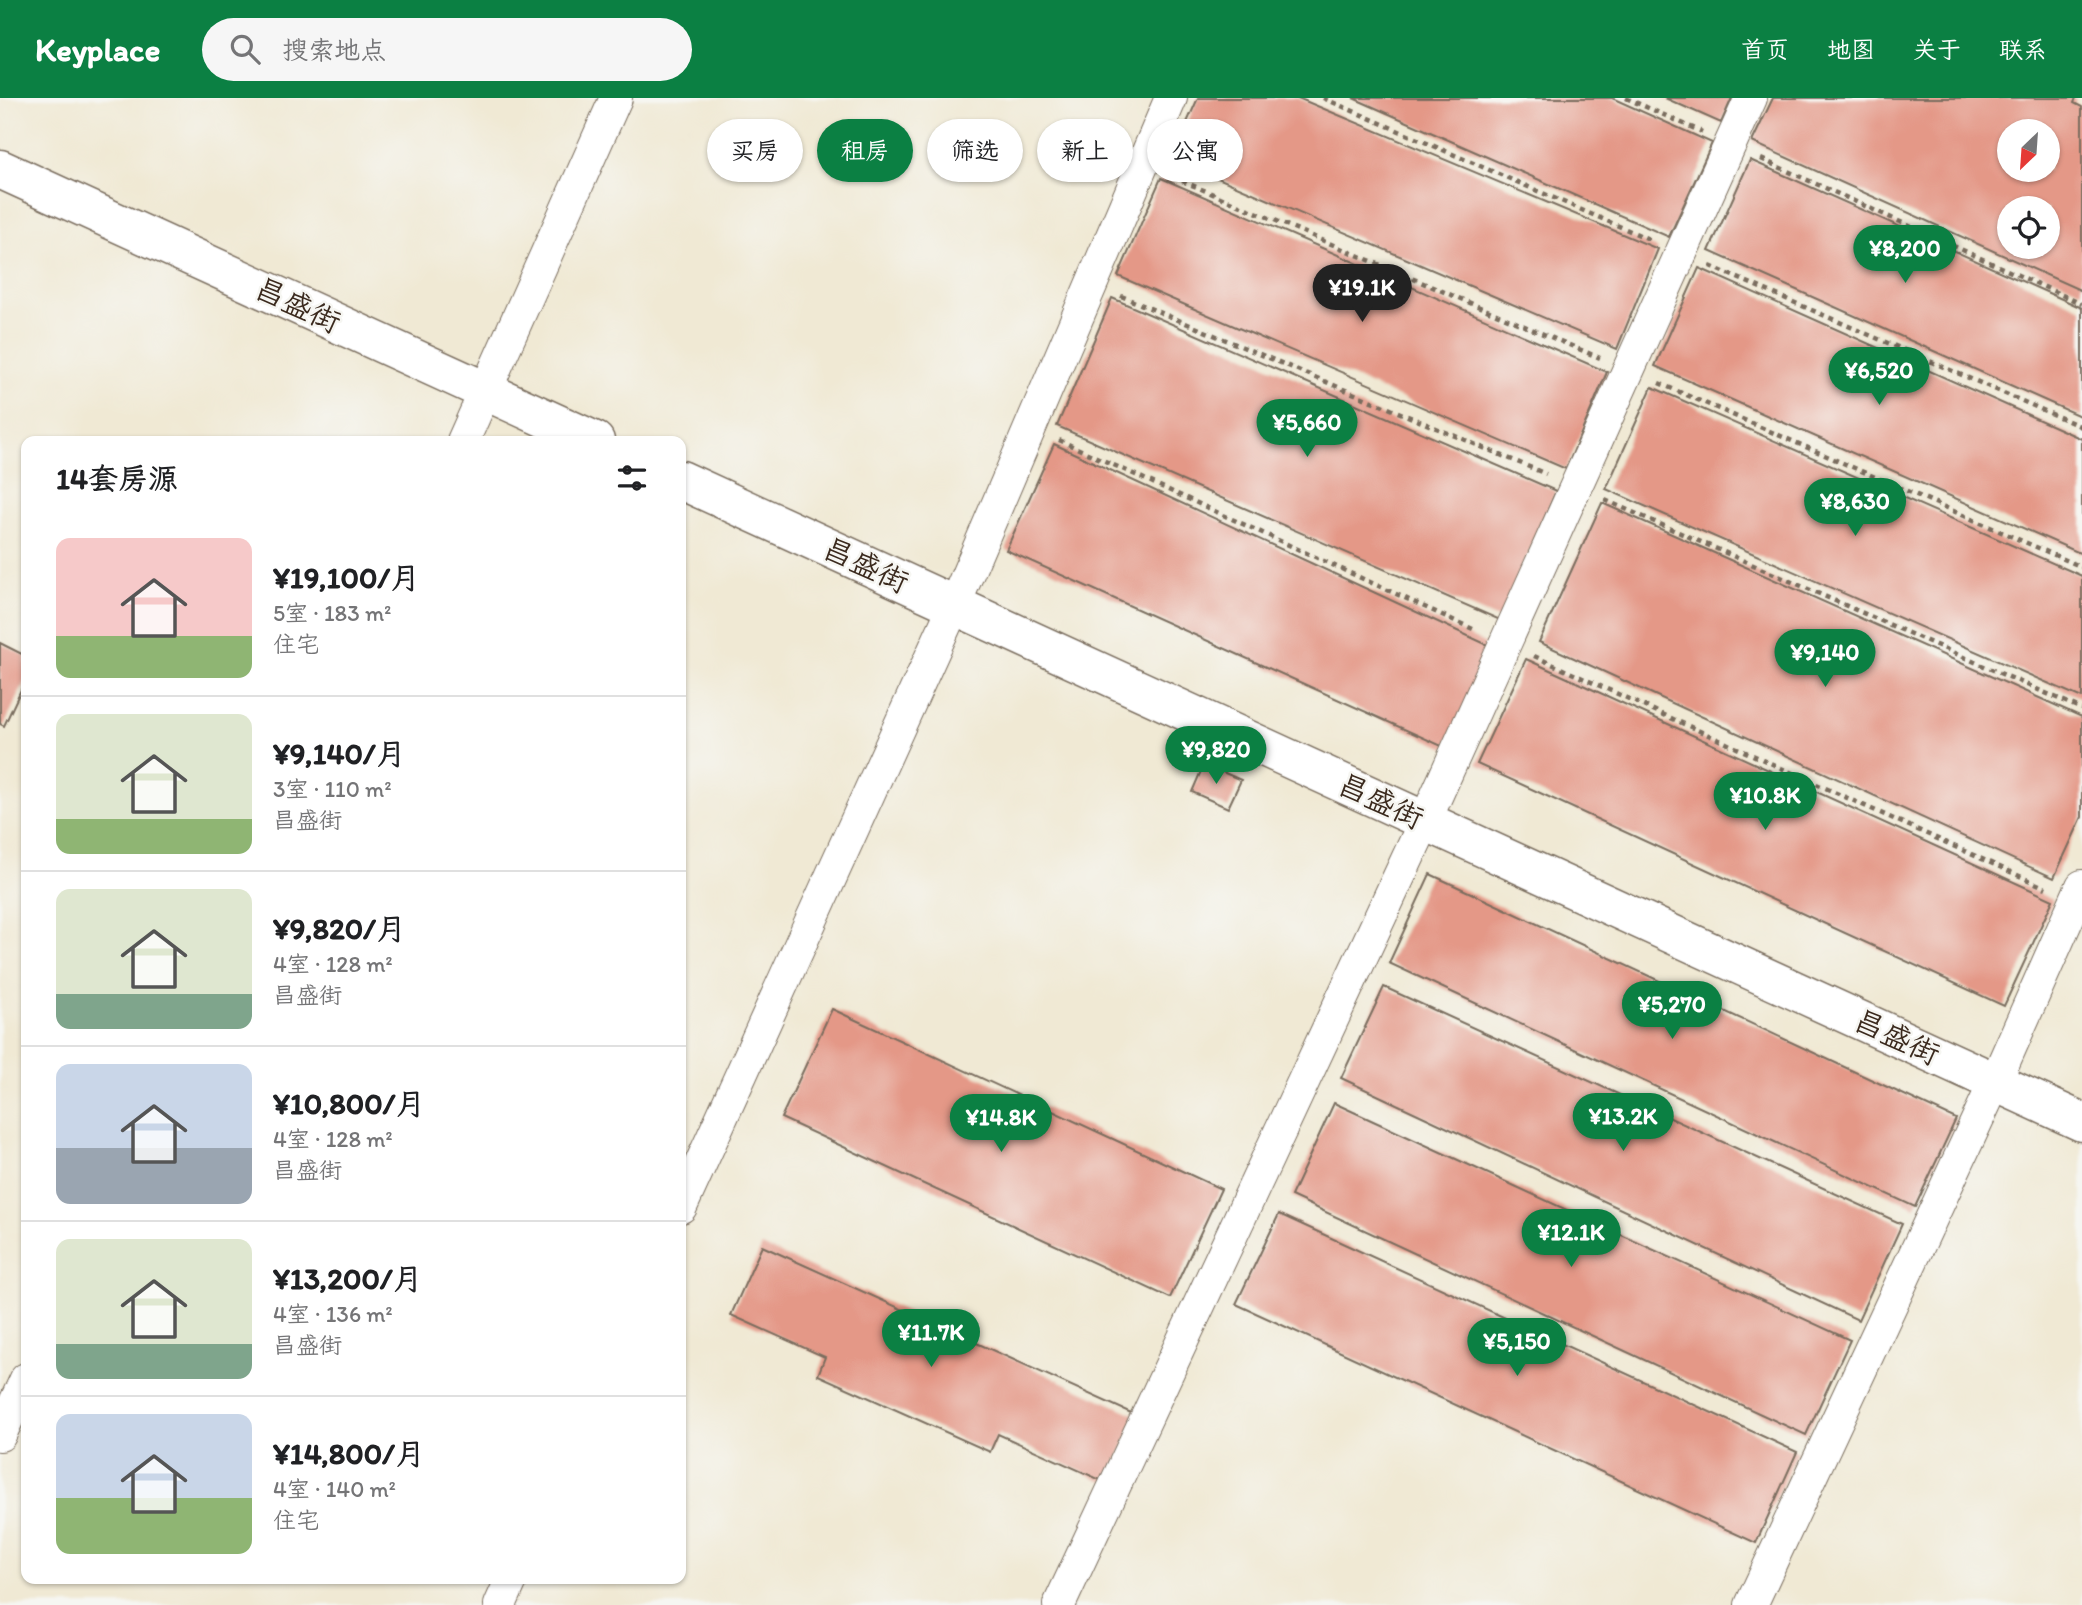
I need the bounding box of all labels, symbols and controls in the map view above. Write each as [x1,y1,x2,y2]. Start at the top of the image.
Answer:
search box [202,18,692,81]
text: Keyplace [35,30,160,69]
icon: search [226,30,264,68]
text: 搜索地点 [282,34,386,66]
text: 首页 [1741,35,1789,64]
text: 地图 [1827,35,1875,64]
text: 关于 [1913,35,1961,64]
text: 联系 [1999,35,2047,64]
chip: 买房 [707,119,803,182]
chip: 租房 [817,119,913,182]
chip: 筛选 [927,119,1023,182]
chip: 新上 [1037,119,1133,182]
chip: 公寓 [1147,119,1243,182]
north arrow [1997,119,2060,182]
map controls [1997,119,2060,259]
button: locate [1997,196,2060,259]
pin: ¥8,200 [1848,226,1962,285]
text: ¥8,200 [1869,234,1941,262]
pin: ¥19.1K [1305,264,1419,324]
street label: 昌盛街 [249,269,347,341]
text: ¥19.1K [1329,273,1395,301]
pin: ¥6,520 [1822,348,1936,407]
text: ¥6,520 [1845,356,1913,384]
pin: ¥5,660 [1250,400,1364,459]
text: ¥5,660 [1273,408,1341,436]
icon: filters [613,459,651,497]
text: 14套房源 [56,460,178,497]
pin: ¥8,630 [1798,478,1912,538]
text: ¥8,630 [1820,487,1890,515]
street label: 昌盛街 [817,529,915,601]
text: ¥19,100/月 [273,559,420,596]
icon: home [112,566,196,650]
text: 5室 · 183 m² [273,599,391,627]
text: 住宅 [273,630,319,658]
pin: ¥9,140 [1768,630,1882,689]
text: ¥9,140 [1790,638,1860,666]
pin: ¥9,820 [1159,726,1273,786]
text: ¥9,140/月 [273,735,406,772]
text: ¥9,820 [1181,735,1251,763]
icon: home [112,742,196,826]
street label: 昌盛街 [1332,765,1430,837]
pin: ¥10.8K [1708,772,1822,832]
text: 3室 · 110 m² [273,775,392,803]
text: ¥10.8K [1730,781,1800,809]
text: 昌盛街 [273,806,342,834]
text: ¥9,820/月 [273,910,406,947]
icon: home [112,917,196,1001]
text: 4室 · 128 m² [273,950,393,978]
text: 昌盛街 [273,981,342,1009]
pin: ¥5,270 [1615,982,1729,1041]
text: ¥5,270 [1638,990,1706,1018]
street label: 昌盛街 [1848,1001,1946,1073]
text: ¥10,800/月 [273,1085,425,1122]
icon: home [112,1092,196,1176]
pin: ¥14.8K [944,1094,1058,1154]
pin: ¥13.2K [1566,1094,1680,1153]
text: ¥13.2K [1589,1102,1657,1130]
text: ¥14.8K [966,1103,1036,1131]
text: 4室 · 128 m² [273,1125,393,1153]
text: 昌盛街 [273,1156,342,1184]
pin: ¥12.1K [1514,1210,1628,1269]
text: ¥12.1K [1538,1218,1604,1246]
text: ¥13,200/月 [273,1260,423,1297]
icon: home [112,1267,196,1351]
text: 4室 · 136 m² [273,1300,393,1328]
pin: ¥11.7K [874,1310,988,1369]
text: ¥11.7K [898,1318,964,1346]
pin: ¥5,150 [1460,1318,1574,1378]
text: ¥5,150 [1483,1327,1551,1355]
text: 昌盛街 [273,1331,342,1359]
text: ¥14,800/月 [273,1435,425,1472]
icon: home [112,1442,196,1526]
text: 4室 · 140 m² [273,1475,396,1503]
text: 住宅 [273,1506,319,1534]

